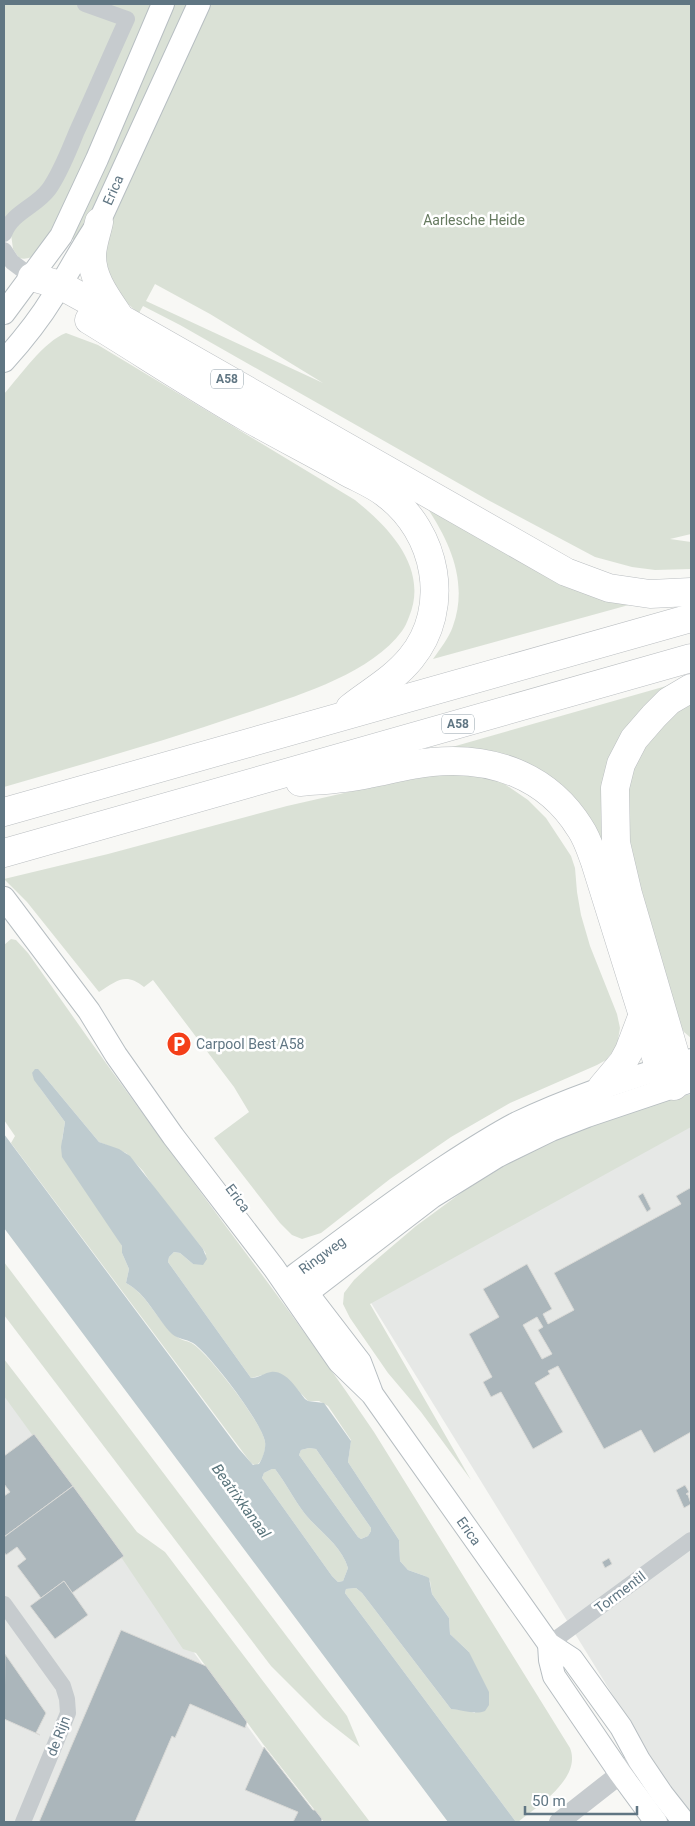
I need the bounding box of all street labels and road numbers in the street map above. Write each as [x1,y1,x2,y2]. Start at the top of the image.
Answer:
street label: Erica [99,173,127,207]
road number: A58 [211,369,243,388]
road number: A58 [442,714,474,734]
street label: Erica [222,1181,254,1215]
street label: Ringweg [296,1233,348,1277]
street label: Erica [454,1514,484,1548]
street label: Tormentil [592,1568,648,1616]
street label: de Rijn [43,1714,73,1758]

